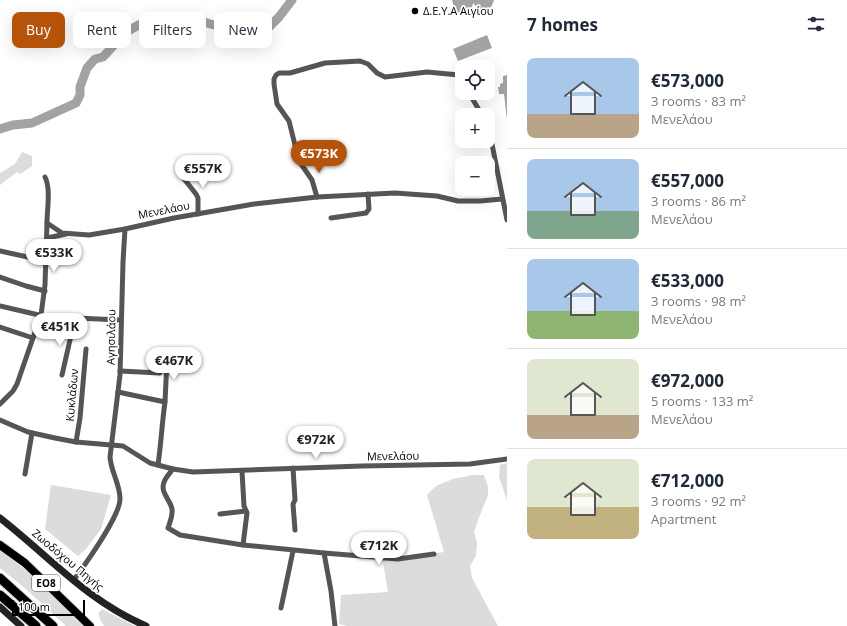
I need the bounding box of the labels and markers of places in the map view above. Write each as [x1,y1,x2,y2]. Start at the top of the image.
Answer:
place label: Δ.Ε.Υ.Α Αιγίου [423,3,494,18]
marker: Δ.Ε.Υ.Α Αιγίου [410,6,420,16]
pin: €573K [291,140,347,174]
pin: €557K [175,155,231,189]
pin: €533K [26,239,82,273]
pin: €451K [32,313,88,347]
pin: €467K [146,347,202,381]
pin: €972K [288,426,344,460]
pin: €712K [351,532,407,566]

